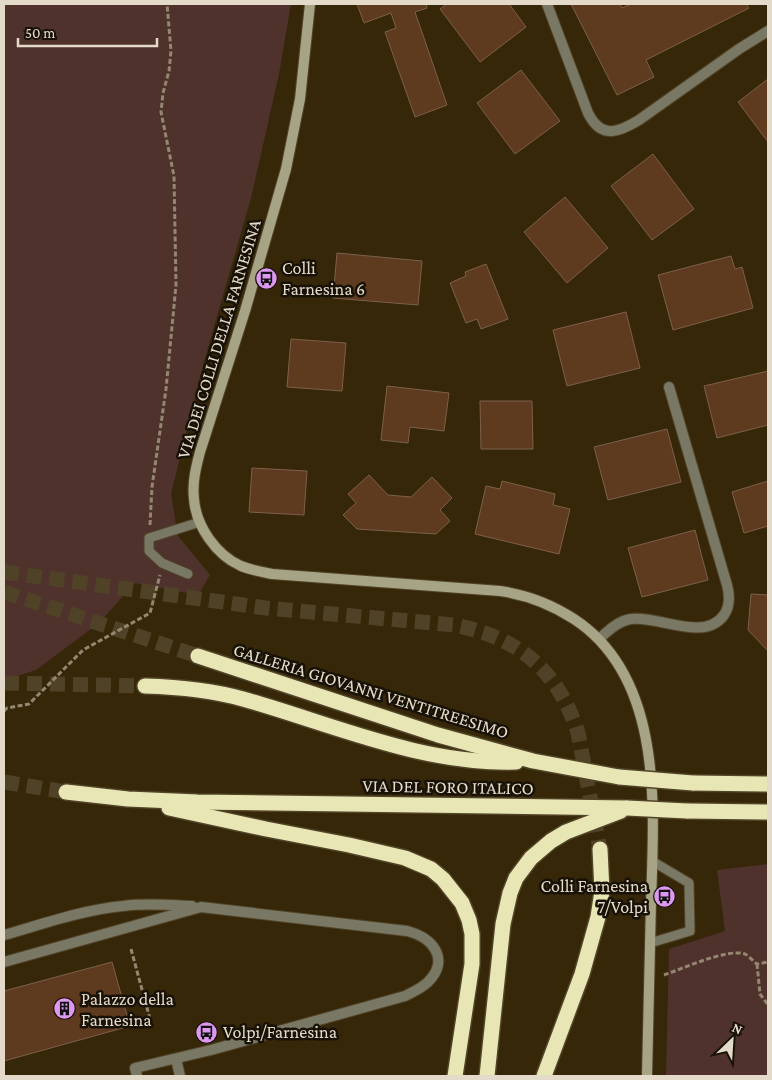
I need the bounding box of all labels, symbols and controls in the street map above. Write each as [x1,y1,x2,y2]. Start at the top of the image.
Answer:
scale bar [18,15,156,47]
text: 50 m [25,25,55,41]
street label: VIA DEI COLLI DELLA FARNESINA [173,216,265,461]
place label: Colli Farnesina 6 [282,258,365,299]
bus stop icon: Colli Farnesina 6 [254,266,278,290]
street label: GALLERIA GIOVANNI VENTITREESIMO [231,640,511,742]
street label: VIA DEL FORO ITALICO [362,776,534,798]
place label: Colli Farnesina 7/Volpi [540,876,648,917]
bus stop icon: Colli Farnesina 7/Volpi [652,884,676,908]
place label: Palazzo della Farnesina [81,989,174,1030]
building icon: Palazzo della Farnesina [53,997,77,1021]
north arrow [707,1015,757,1065]
text: N [730,1019,746,1038]
bus stop icon: Volpi/Farnesina [195,1020,219,1044]
place label: Volpi/Farnesina [223,1022,337,1042]

